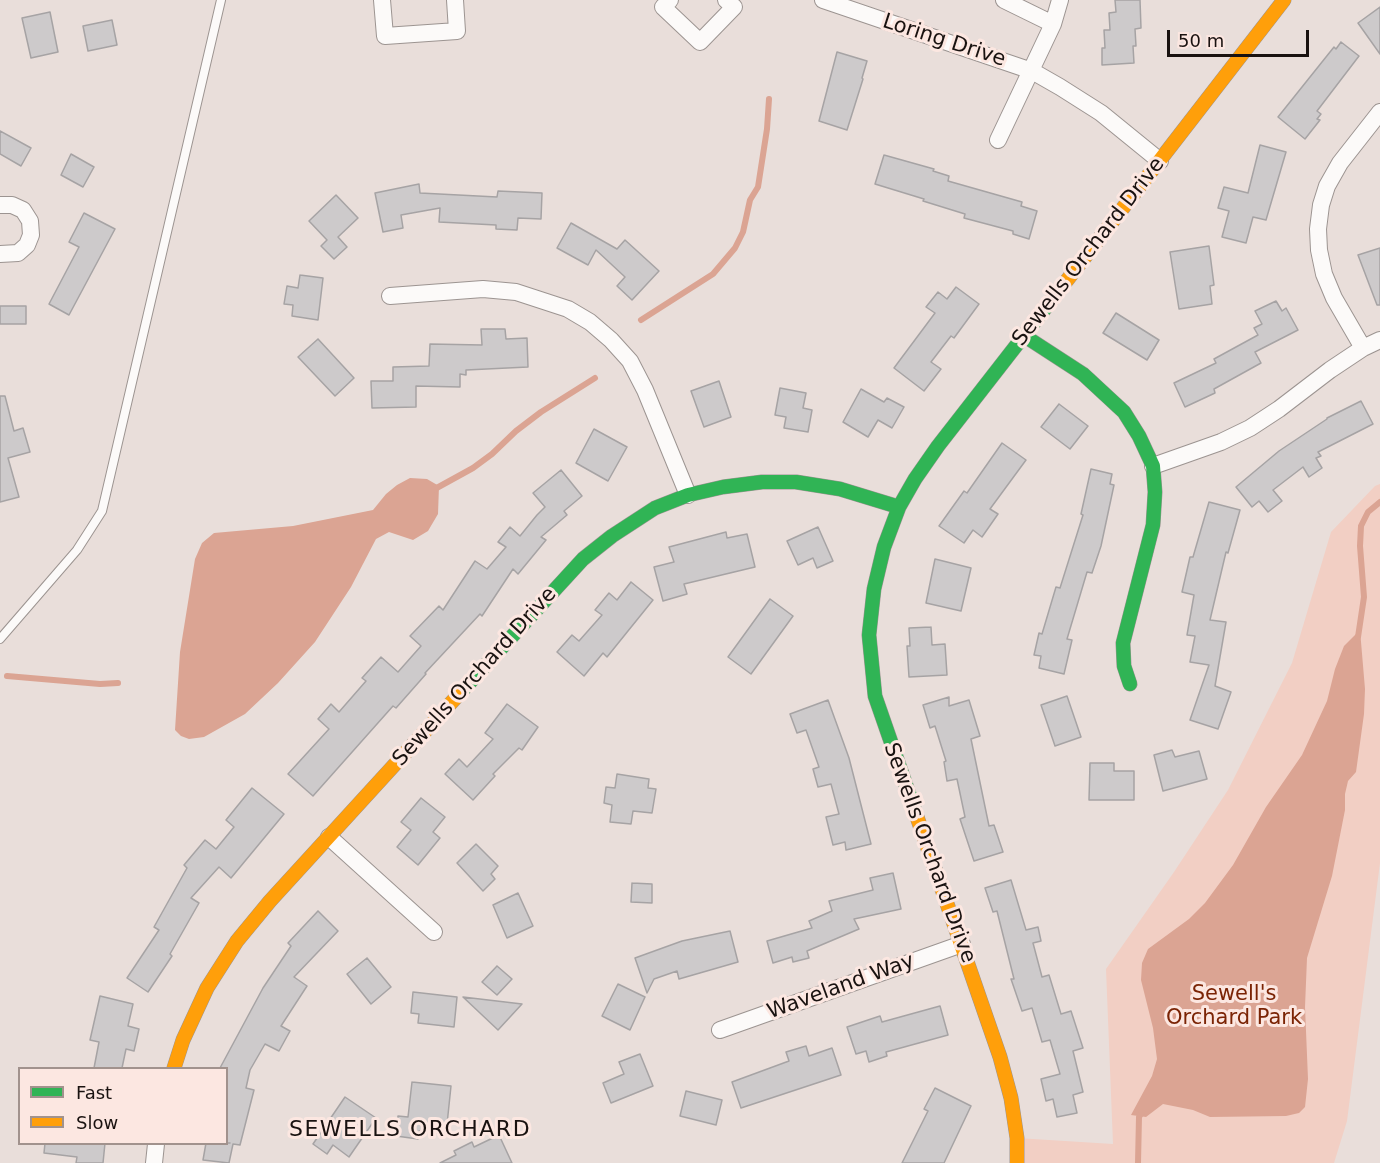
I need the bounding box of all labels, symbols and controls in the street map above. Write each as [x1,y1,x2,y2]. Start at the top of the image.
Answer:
street label: Loring Drive [879,9,1009,73]
scale bar [1170,18,1312,56]
text: 50 m [1178,30,1224,51]
street label: Sewells Orchard Drive [1008,153,1170,351]
street label: Sewells Orchard Drive [388,582,562,772]
street label: Sewells Orchard Drive [877,740,981,966]
street label: Waveland Way [764,949,918,1025]
park label: Sewell's Orchard Park [1166,982,1302,1032]
legend [18,1067,228,1145]
text: Fast [76,1082,112,1103]
text: Slow [76,1112,118,1133]
district label: SEWELLS ORCHARD [289,1117,531,1143]

